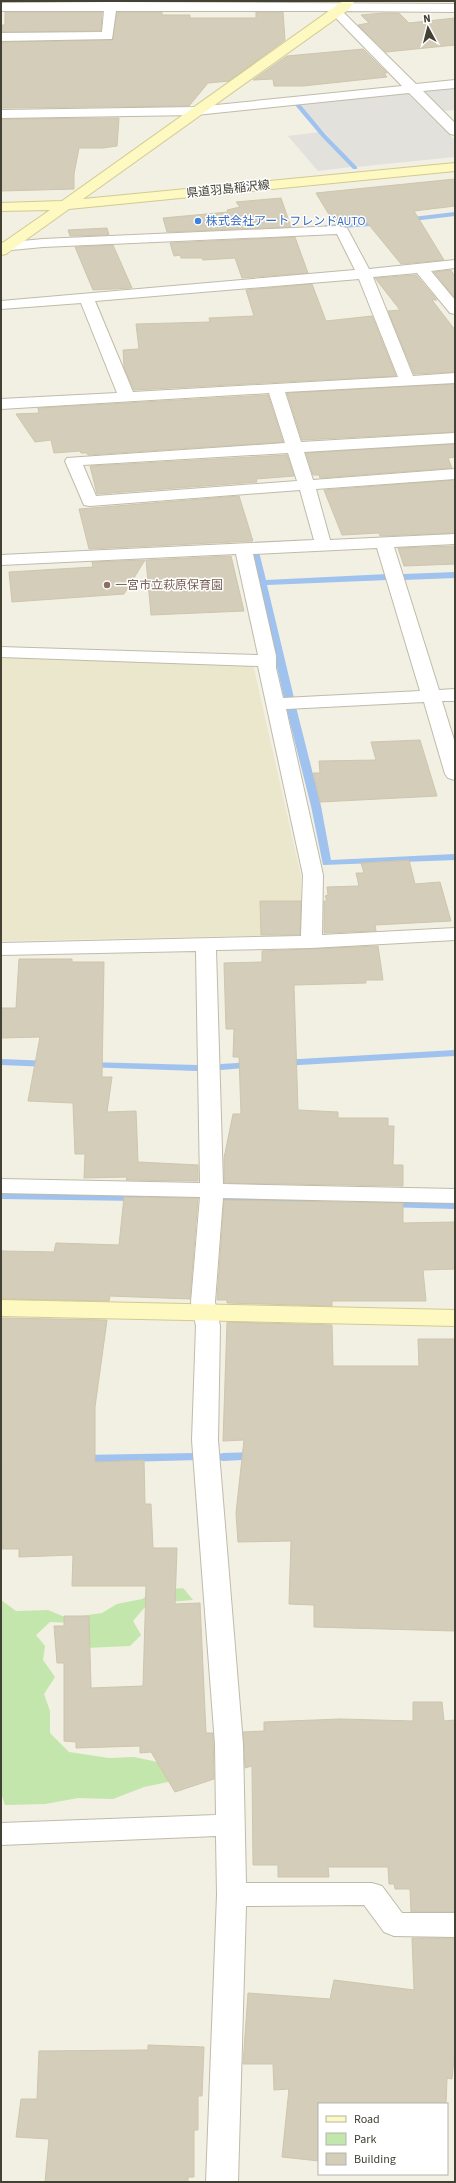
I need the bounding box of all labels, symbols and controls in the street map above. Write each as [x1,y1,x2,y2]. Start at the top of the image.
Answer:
north arrow [408,8,448,48]
text: N [422,11,431,26]
street label: 県道羽島稲沢線 [185,177,271,202]
place label: 株式会社アートフレンドAUTO [206,213,366,230]
marker: 株式会社アートフレンドAUTO [193,216,203,226]
place label: 一宮市立萩原保育園 [115,577,223,594]
marker: 一宮市立萩原保育園 [102,580,112,590]
legend [318,2103,448,2175]
text: Road [354,2111,380,2128]
text: Park [354,2131,376,2148]
text: Building [354,2151,396,2168]

